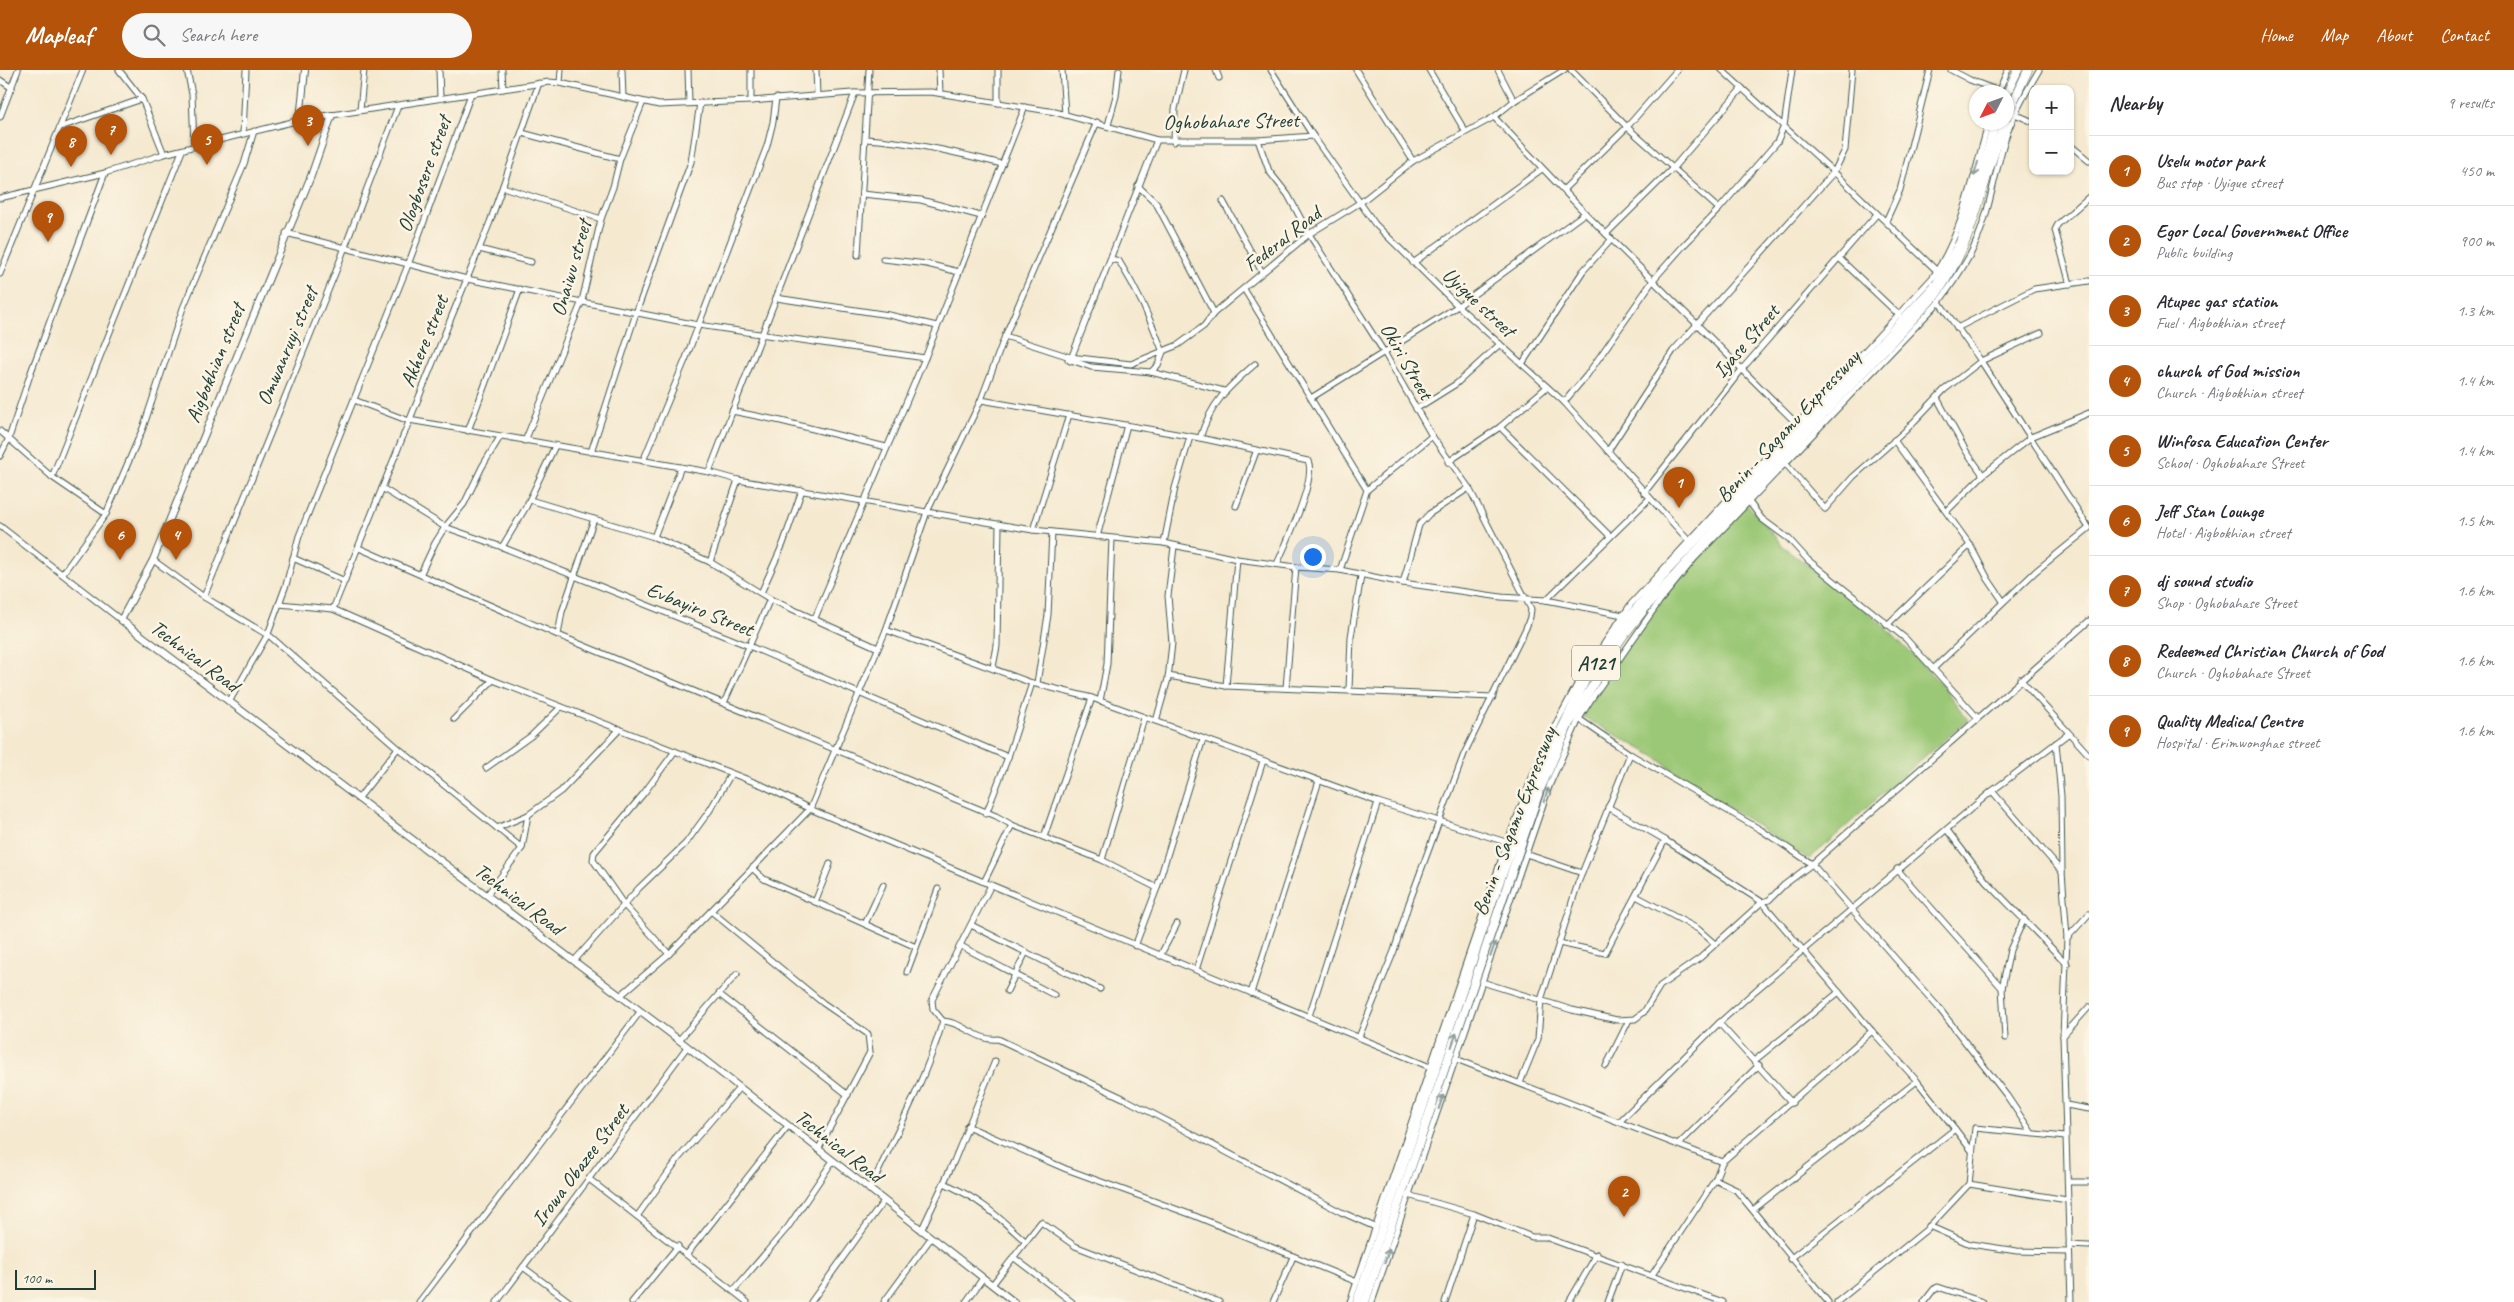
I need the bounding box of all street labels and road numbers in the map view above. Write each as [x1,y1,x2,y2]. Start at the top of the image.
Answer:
street label: Oghobahase Street [1163,107,1301,135]
street label: Ologbosere street [391,110,458,236]
street label: Federal Road [1238,198,1329,277]
street label: Onaiwu street [545,214,598,319]
street label: Uyigue street [1437,262,1523,345]
street label: Omwanruyi street [250,280,325,409]
street label: Akhere street [394,290,455,391]
street label: Aigbokhian street [179,297,252,426]
street label: Iyase Street [1707,297,1786,383]
street label: Okiri Street [1375,318,1440,406]
street label: Benin - Sagamu Expressway [1710,343,1867,508]
street label: Evbayiro Street [643,576,759,643]
street label: Technical Road [145,614,247,700]
road number: A121 [1572,646,1620,680]
street label: Benin - Sagamu Expressway [1466,721,1563,919]
street label: Technical Road [469,857,571,943]
street label: Irowa Obazee Street [526,1097,636,1231]
street label: Technical Road [790,1104,890,1190]

